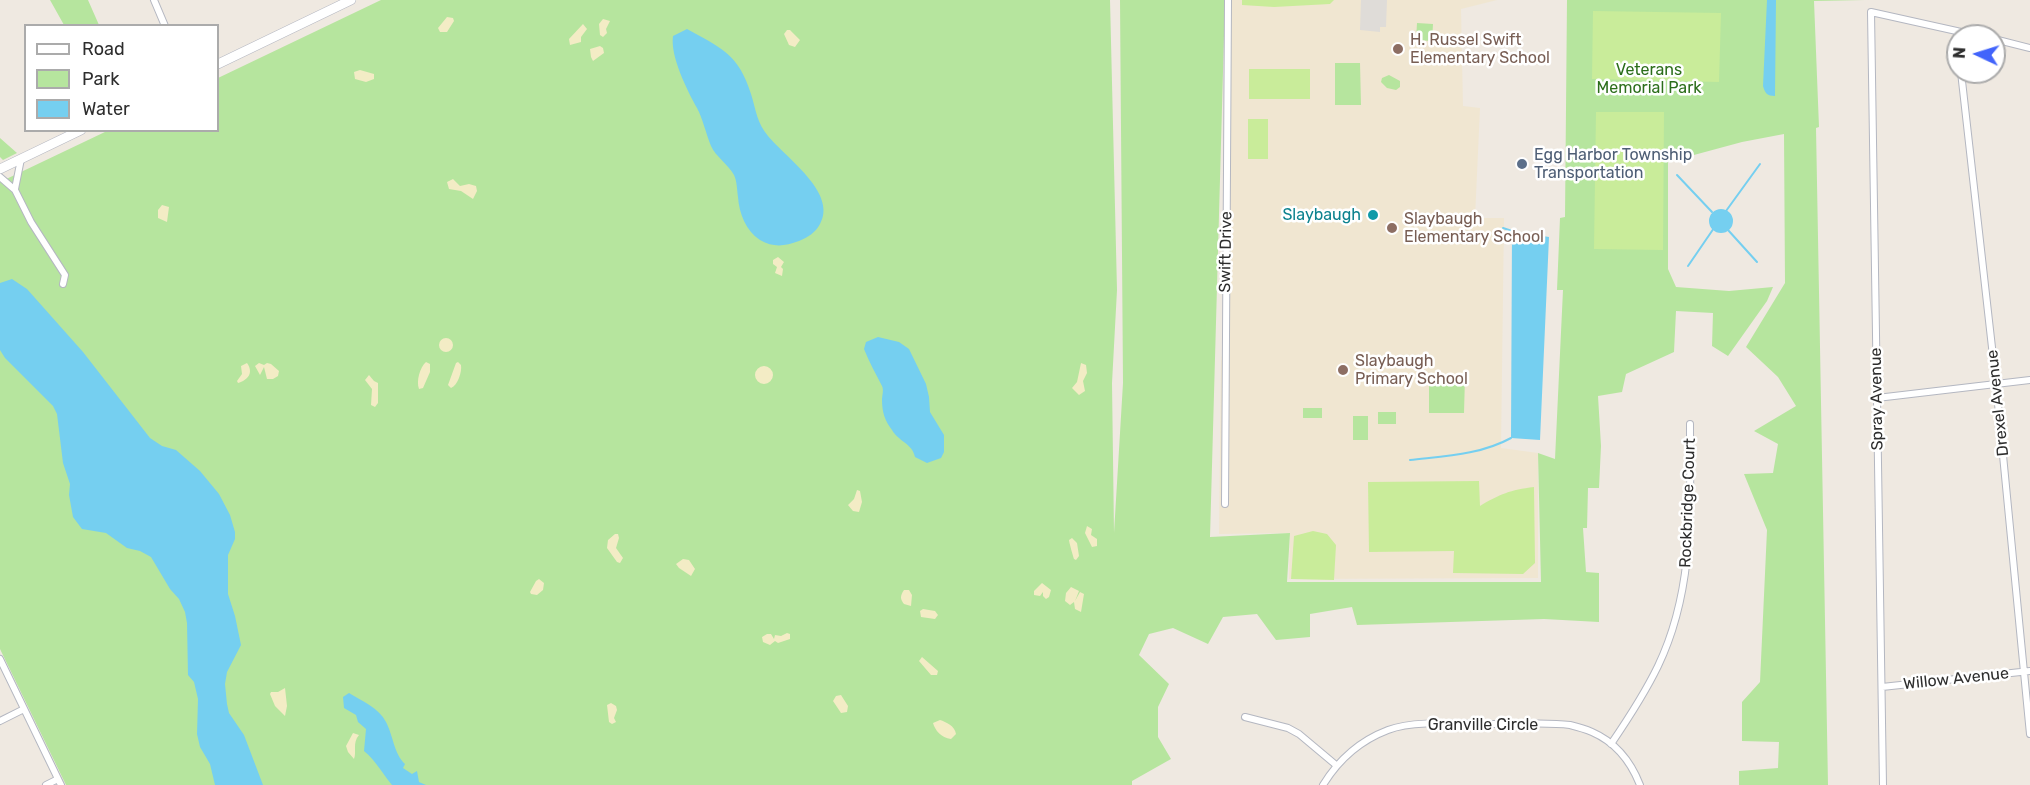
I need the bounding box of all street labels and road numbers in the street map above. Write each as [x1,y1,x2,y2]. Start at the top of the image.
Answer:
street label: Swift Drive [1216,211,1236,293]
street label: Spray Avenue [1867,347,1887,451]
street label: Drexel Avenue [1983,349,2013,457]
street label: Rockbridge Court [1676,438,1700,568]
street label: Willow Avenue [1902,664,2010,694]
street label: Granville Circle [1428,715,1538,735]

